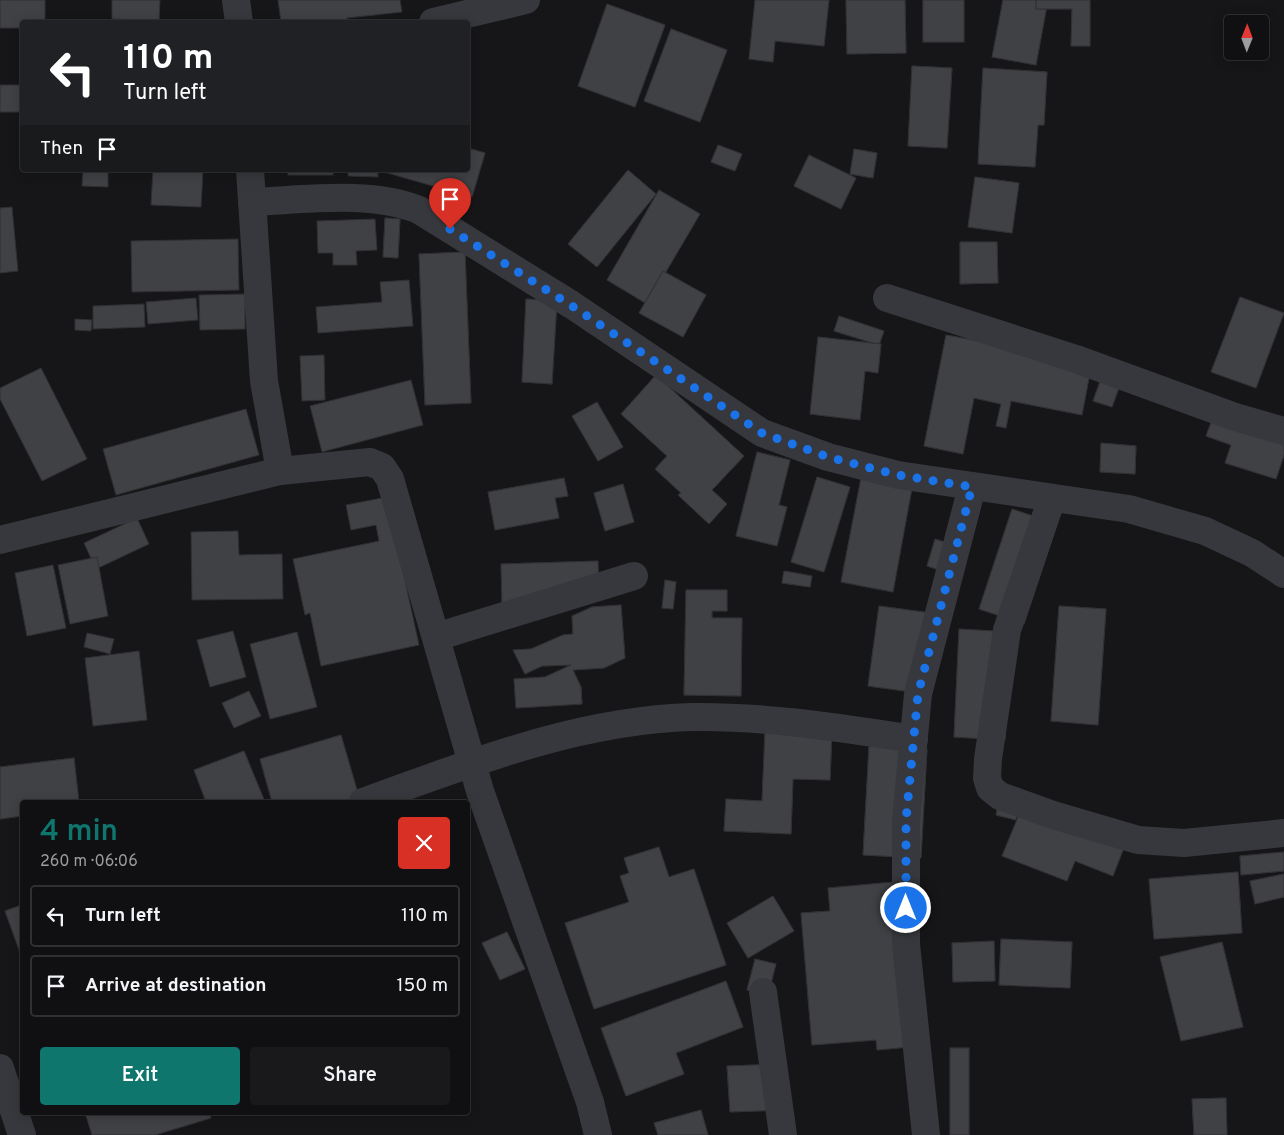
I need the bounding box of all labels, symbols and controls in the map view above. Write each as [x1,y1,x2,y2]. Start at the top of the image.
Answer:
north arrow [1224,15,1269,60]
map controls [1224,15,1269,60]
text: 110 m [123,37,213,81]
icon: left [40,40,105,105]
text: Turn left [123,80,206,107]
icon: arrive [93,135,121,163]
text: Then [40,137,83,161]
pin [429,178,471,229]
icon: arrive [436,185,464,213]
text: 4 min [40,814,118,851]
button: close [398,817,450,869]
text: 260 m · 06:06 [40,852,138,872]
position arrow [879,881,931,933]
icon: left [42,902,70,930]
text: Turn left [85,904,161,928]
text: 110 m [401,904,448,928]
icon: arrive [42,972,70,1000]
text: Arrive at destination [85,974,266,998]
text: 150 m [396,974,448,998]
button: Exit [40,1047,240,1105]
button: Share [250,1047,450,1105]

